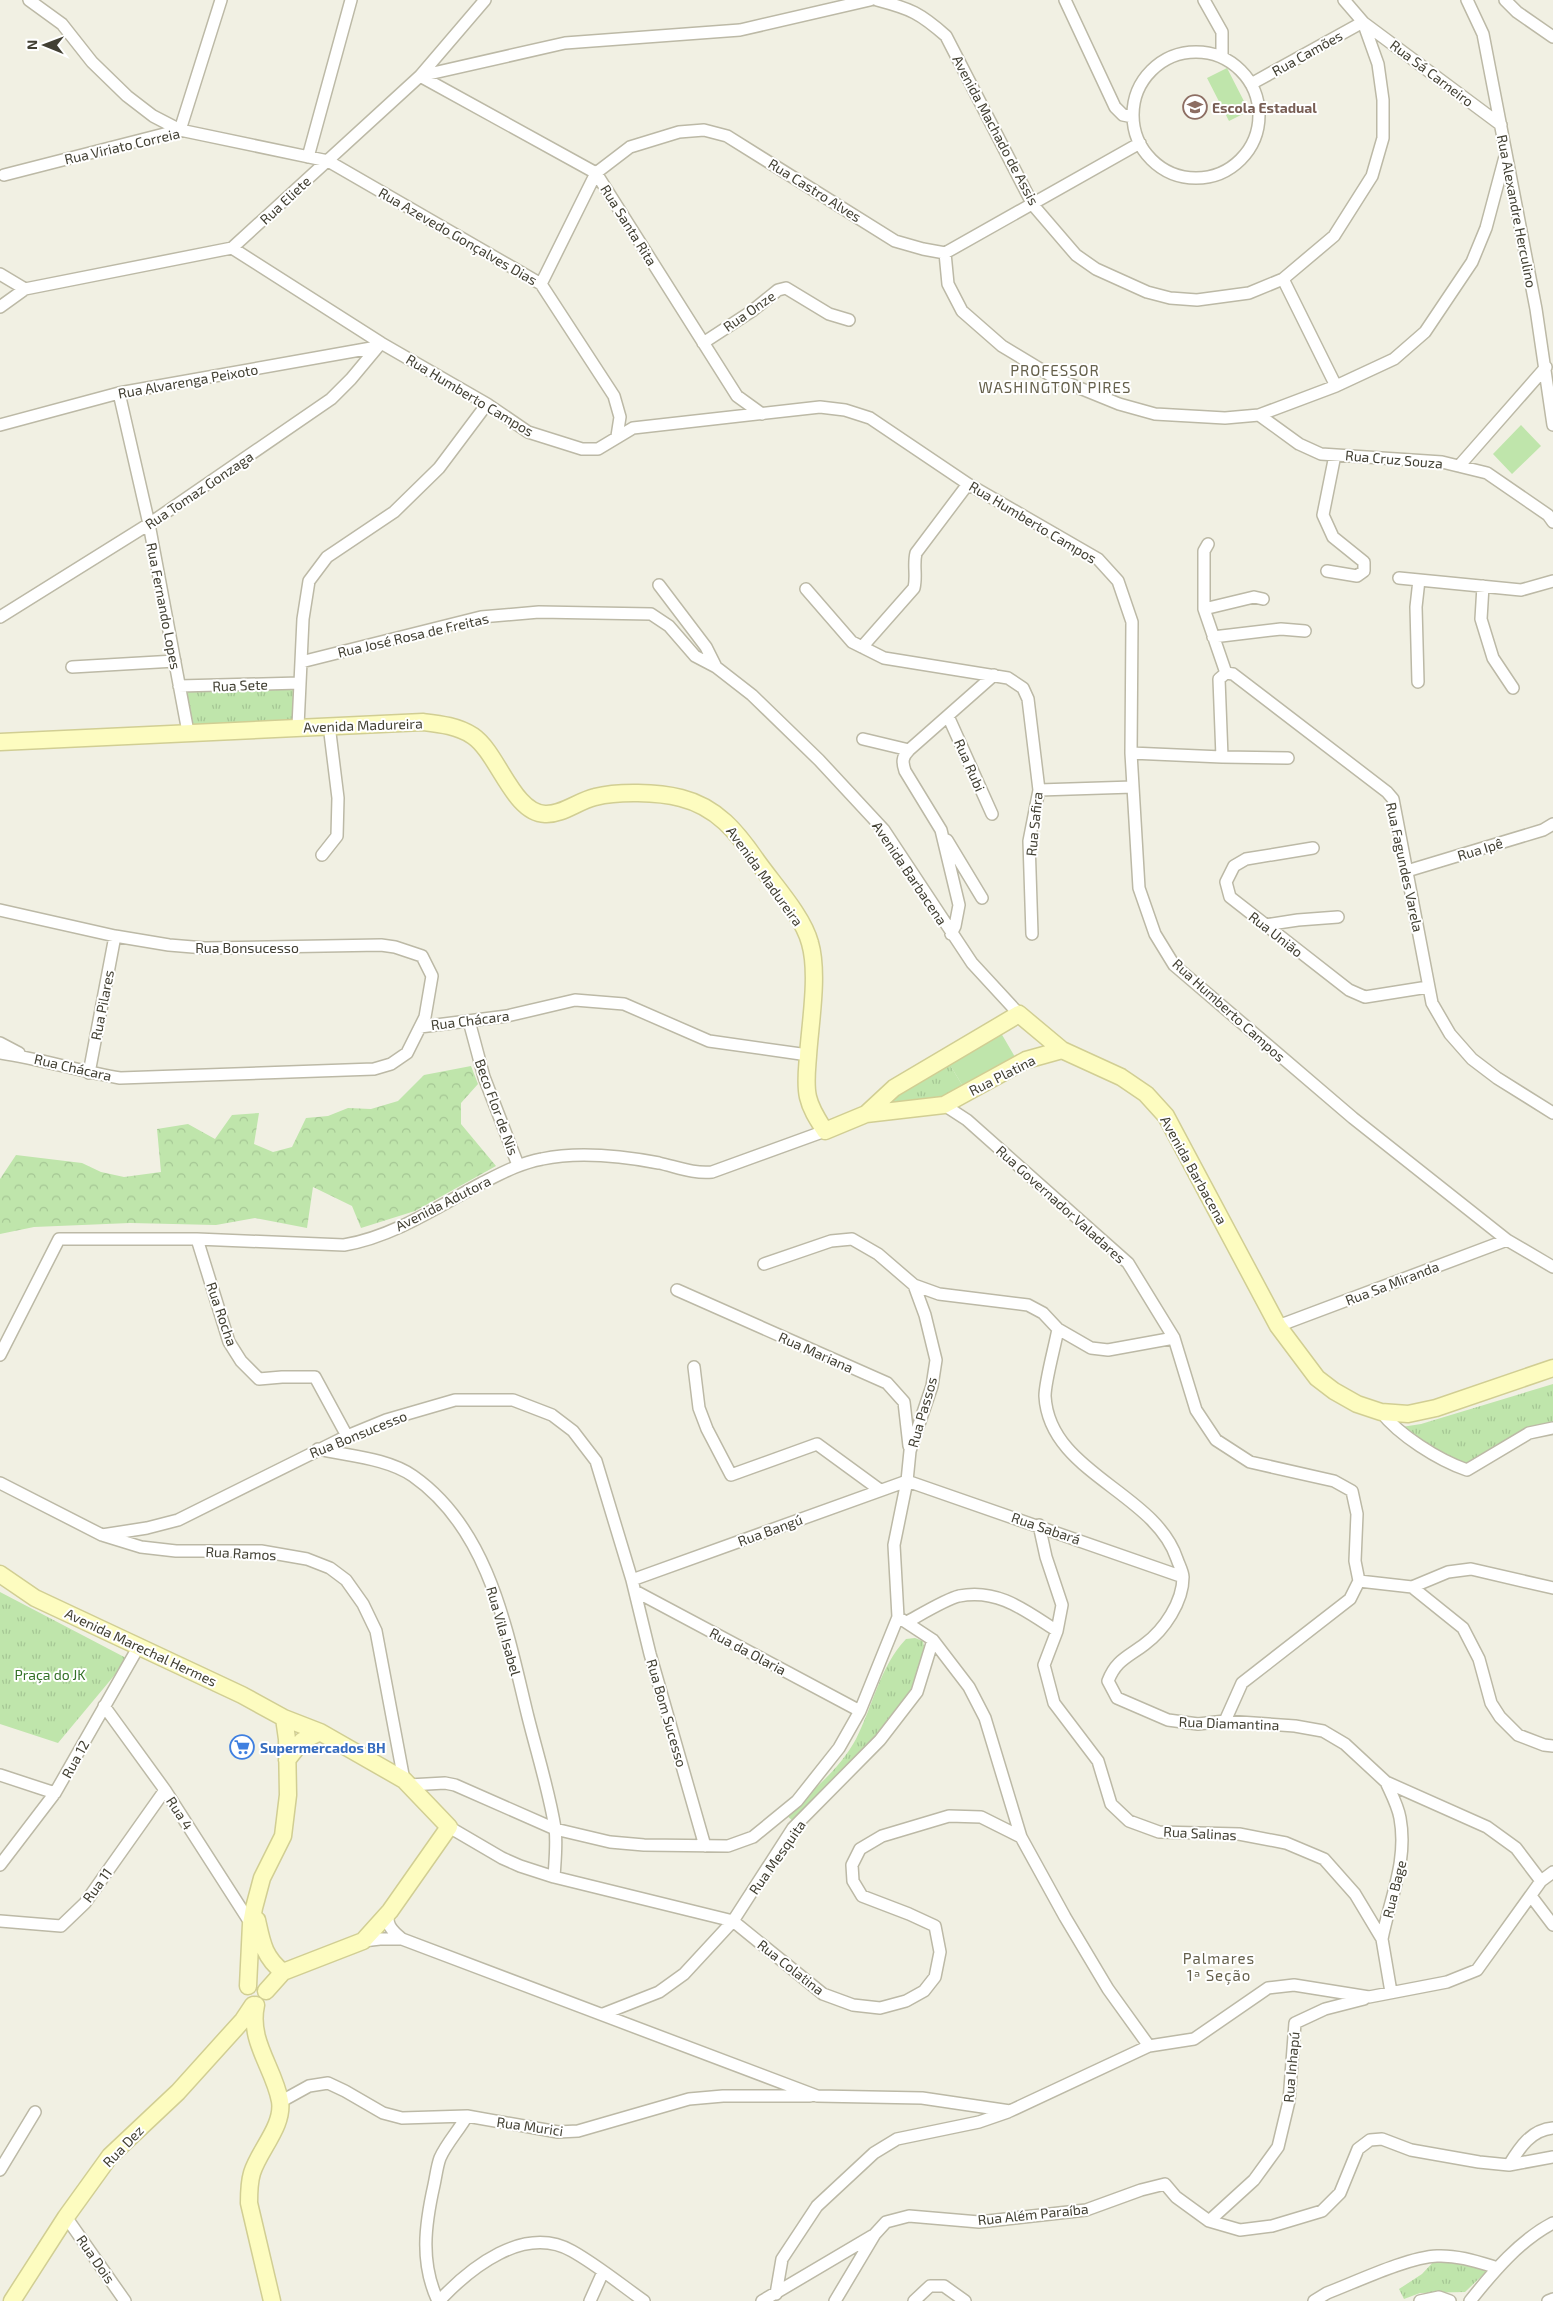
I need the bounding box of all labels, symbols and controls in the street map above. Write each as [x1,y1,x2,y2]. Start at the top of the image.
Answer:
north arrow [20,20,70,70]
street label: Rua Camões [1269,27,1345,79]
street label: Rua Sá Carneiro [1387,36,1477,110]
text: N [23,40,40,50]
street label: Avenida Machado de Assis [949,52,1043,208]
school or university icon: Escola Estadual [1182,94,1208,120]
place label: Escola Estadual [1212,99,1317,116]
street label: Rua Viriato Correia [63,124,181,168]
street label: Rua Alexandre Herculino [1494,133,1540,289]
street label: Rua Castro Alves [765,155,865,225]
street label: Rua Eliete [256,172,314,228]
street label: Rua Santa Rita [597,181,661,269]
street label: Rua Azevedo Gonçalves Dias [375,184,540,289]
street label: Rua Onze [720,287,778,335]
street label: Rua Humberto Campos [403,350,537,440]
street label: Rua Alvarenga Peixoto [117,360,259,402]
district label: PROFESSOR WASHINGTON PIRES [979,361,1131,396]
street label: Rua Cruz Souza [1345,446,1443,472]
street label: Rua Tomaz Gonzaga [142,447,256,533]
street label: Rua Humberto Campos [966,477,1100,567]
street label: Rua Fernando Lopes [143,541,185,671]
street label: Rua José Rosa de Freitas [336,609,490,661]
street label: Rua Sete [212,676,268,694]
street label: Avenida Madureira [303,714,423,736]
street label: Rua Rubi [951,736,989,794]
street label: Rua Safira [1022,791,1046,857]
street label: Rua Fagundes Varela [1383,801,1427,933]
street label: Avenida Barbacena [869,818,951,928]
street label: Avenida Madureira [723,823,807,929]
street label: Rua Ipê [1455,834,1505,864]
street label: Rua União [1246,908,1306,960]
street label: Rua Bonsucesso [195,939,299,956]
street label: Rua Humberto Campos [1169,955,1289,1065]
street label: Rua Pilares [87,968,117,1042]
street label: Rua Chácara [430,1007,510,1033]
street label: Rua Chácara [33,1050,113,1084]
street label: Rua Platina [966,1051,1038,1099]
street label: Beco Flor de Nis [472,1057,522,1157]
street label: Avenida Barbacena [1157,1113,1231,1227]
street label: Rua Governador Valadares [993,1142,1129,1266]
street label: Avenida Adutora [393,1172,493,1234]
street label: Rua Sa Miranda [1343,1257,1441,1309]
street label: Rua Rocha [203,1280,241,1348]
street label: Rua Mariana [776,1328,856,1376]
street label: Rua Passos [904,1375,940,1449]
street label: Rua Bonsucesso [307,1407,409,1461]
street label: Rua Sabará [1009,1508,1083,1548]
street label: Rua Bangú [735,1510,805,1550]
street label: Rua Ramos [205,1543,277,1563]
street label: Rua Vila Isabel [483,1584,525,1678]
street label: Avenida Marechal Hermes [62,1604,220,1690]
street label: Rua da Olaria [707,1624,789,1678]
street label: Rua Bom Sucesso [643,1657,691,1769]
park label: Praça do JK [14,1666,86,1684]
street label: Rua Diamantina [1178,1713,1280,1733]
supermarket icon: Supermercados BH [229,1734,255,1760]
street label: Rua 12 [58,1737,92,1781]
place label: Supermercados BH [260,1739,386,1756]
street label: Rua 4 [163,1793,197,1833]
street label: Rua Mesquita [745,1817,809,1897]
street label: Rua Salinas [1163,1823,1237,1843]
street label: Rua Bage [1379,1858,1409,1920]
street label: Rua 11 [79,1864,115,1906]
street label: Rua Colatina [754,1936,828,1998]
district label: Palmares 1ª Seção [1183,1949,1255,1985]
street label: Rua Inhapú [1279,2031,1303,2103]
street label: Rua Murici [496,2113,564,2139]
street label: Rua Dez [99,2122,147,2170]
street label: Rua Além Paraíba [977,2200,1089,2228]
street label: Rua Dois [73,2231,119,2287]

